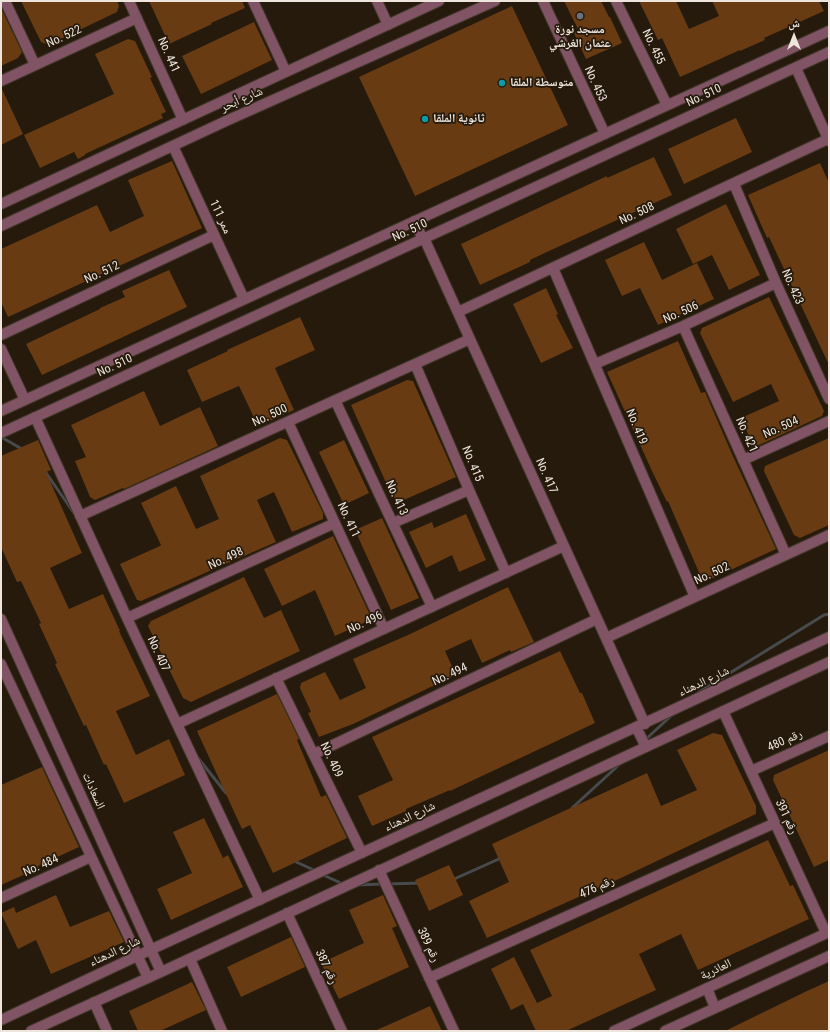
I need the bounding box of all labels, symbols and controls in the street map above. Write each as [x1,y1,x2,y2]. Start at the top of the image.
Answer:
marker: مسجد نورة عثمان الغرشي [575,11,585,21]
north arrow [774,16,814,56]
text: ش [788,17,800,30]
street label: No. 522 [44,23,84,51]
place label: مسجد نورة عثمان الغرشي [549,23,611,51]
street label: No. 455 [638,27,668,67]
street label: No. 441 [154,35,182,75]
street label: No. 453 [581,64,609,104]
place label: متوسطة الملقا [510,76,573,90]
marker: متوسطة الملقا [497,78,507,88]
street label: No. 510 [684,82,724,110]
street label: شارع أبحر [219,84,265,116]
place label: ثانوية الملقا [433,112,485,126]
marker: ثانوية الملقا [420,114,430,124]
street label: ممر 111 [206,198,234,236]
street label: No. 508 [617,200,657,228]
street label: No. 510 [390,217,430,245]
street label: No. 512 [82,259,122,287]
street label: No. 423 [778,267,806,307]
street label: No. 506 [661,299,701,327]
street label: No. 510 [95,352,135,380]
street label: No. 500 [250,402,290,430]
street label: No. 419 [622,407,650,447]
street label: No. 504 [761,414,801,442]
street label: No. 421 [732,415,760,455]
street label: No. 415 [458,444,486,484]
street label: No. 417 [532,456,560,496]
street label: No. 413 [382,478,410,518]
street label: No. 411 [334,500,362,540]
street label: No. 498 [206,545,246,573]
street label: No. 502 [692,560,732,588]
street label: No. 496 [345,609,385,637]
street label: No. 407 [144,634,172,674]
street label: No. 494 [430,661,470,689]
street label: شارع الدهناء [676,664,732,700]
street label: رقم 480 [765,727,805,755]
street label: No. 409 [316,740,346,780]
street label: السعادات [79,771,107,811]
street label: رقم 391 [772,797,800,837]
street label: شارع الدهناء [382,799,438,835]
street label: No. 484 [21,852,61,880]
street label: رقم 476 [577,874,617,902]
street label: رقم 389 [414,925,442,965]
street label: شارع الدهناء [87,934,143,970]
street label: رقم 387 [312,947,340,987]
street label: العاذرية [698,957,734,983]

